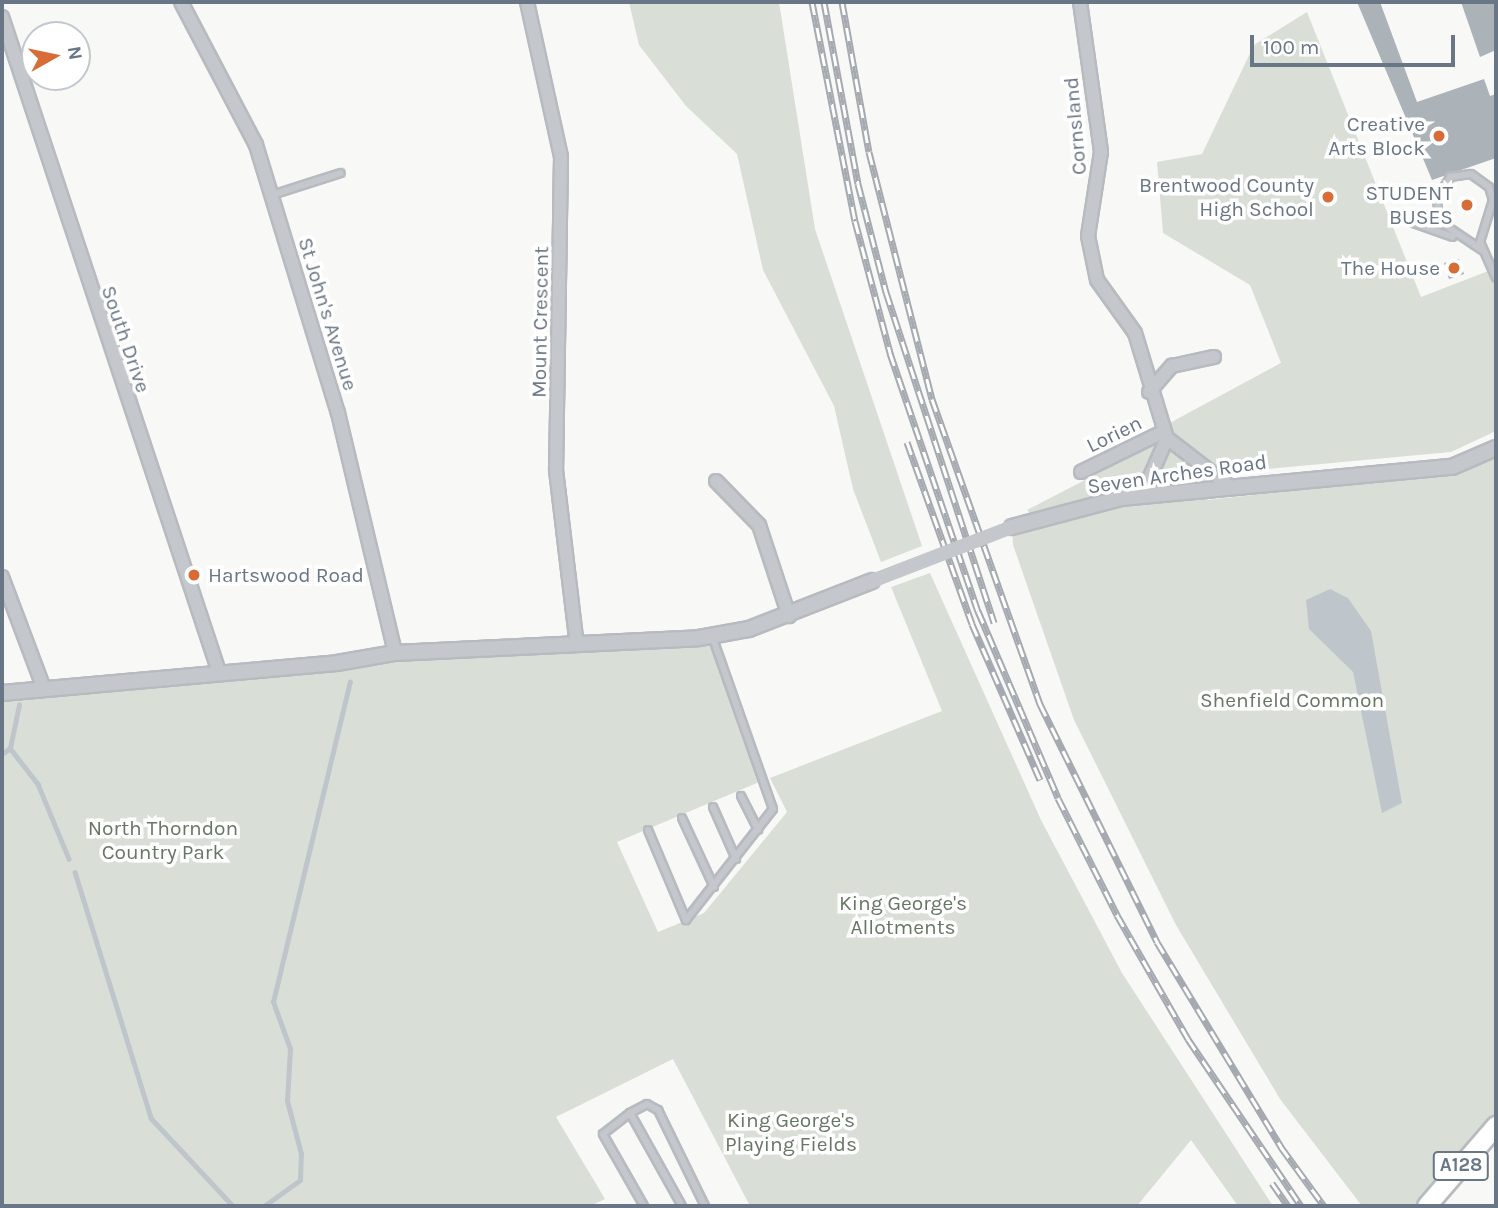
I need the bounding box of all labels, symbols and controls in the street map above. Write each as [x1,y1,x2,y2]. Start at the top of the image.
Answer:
north arrow [21,21,91,91]
scale bar [1253,21,1458,65]
text: 100 m [1263,35,1320,59]
text: N [63,45,87,61]
street label: Cornsland [1058,76,1092,176]
place label: Creative Arts Block [1328,111,1425,161]
marker: Creative Arts Block [1431,128,1447,144]
place label: Brentwood County High School [1139,172,1314,222]
place label: STUDENT BUSES [1366,180,1453,230]
marker: Brentwood County High School [1320,189,1336,205]
marker: STUDENT BUSES [1459,197,1475,213]
street label: St John's Avenue [293,234,363,394]
street label: Mount Crescent [526,246,554,398]
place label: The House [1341,255,1440,281]
marker: The House [1446,260,1462,276]
street label: South Drive [96,282,156,396]
street label: Lorien [1082,410,1146,458]
street label: Seven Arches Road [1086,449,1268,499]
place label: Hartswood Road [208,562,364,588]
marker: Hartswood Road [186,567,202,583]
park label: Shenfield Common [1200,687,1384,713]
park label: North Thorndon Country Park [88,815,238,865]
park label: King George's Allotments [839,890,967,940]
park label: King George's Playing Fields [725,1107,857,1157]
road number: A128 [1431,1150,1491,1182]

